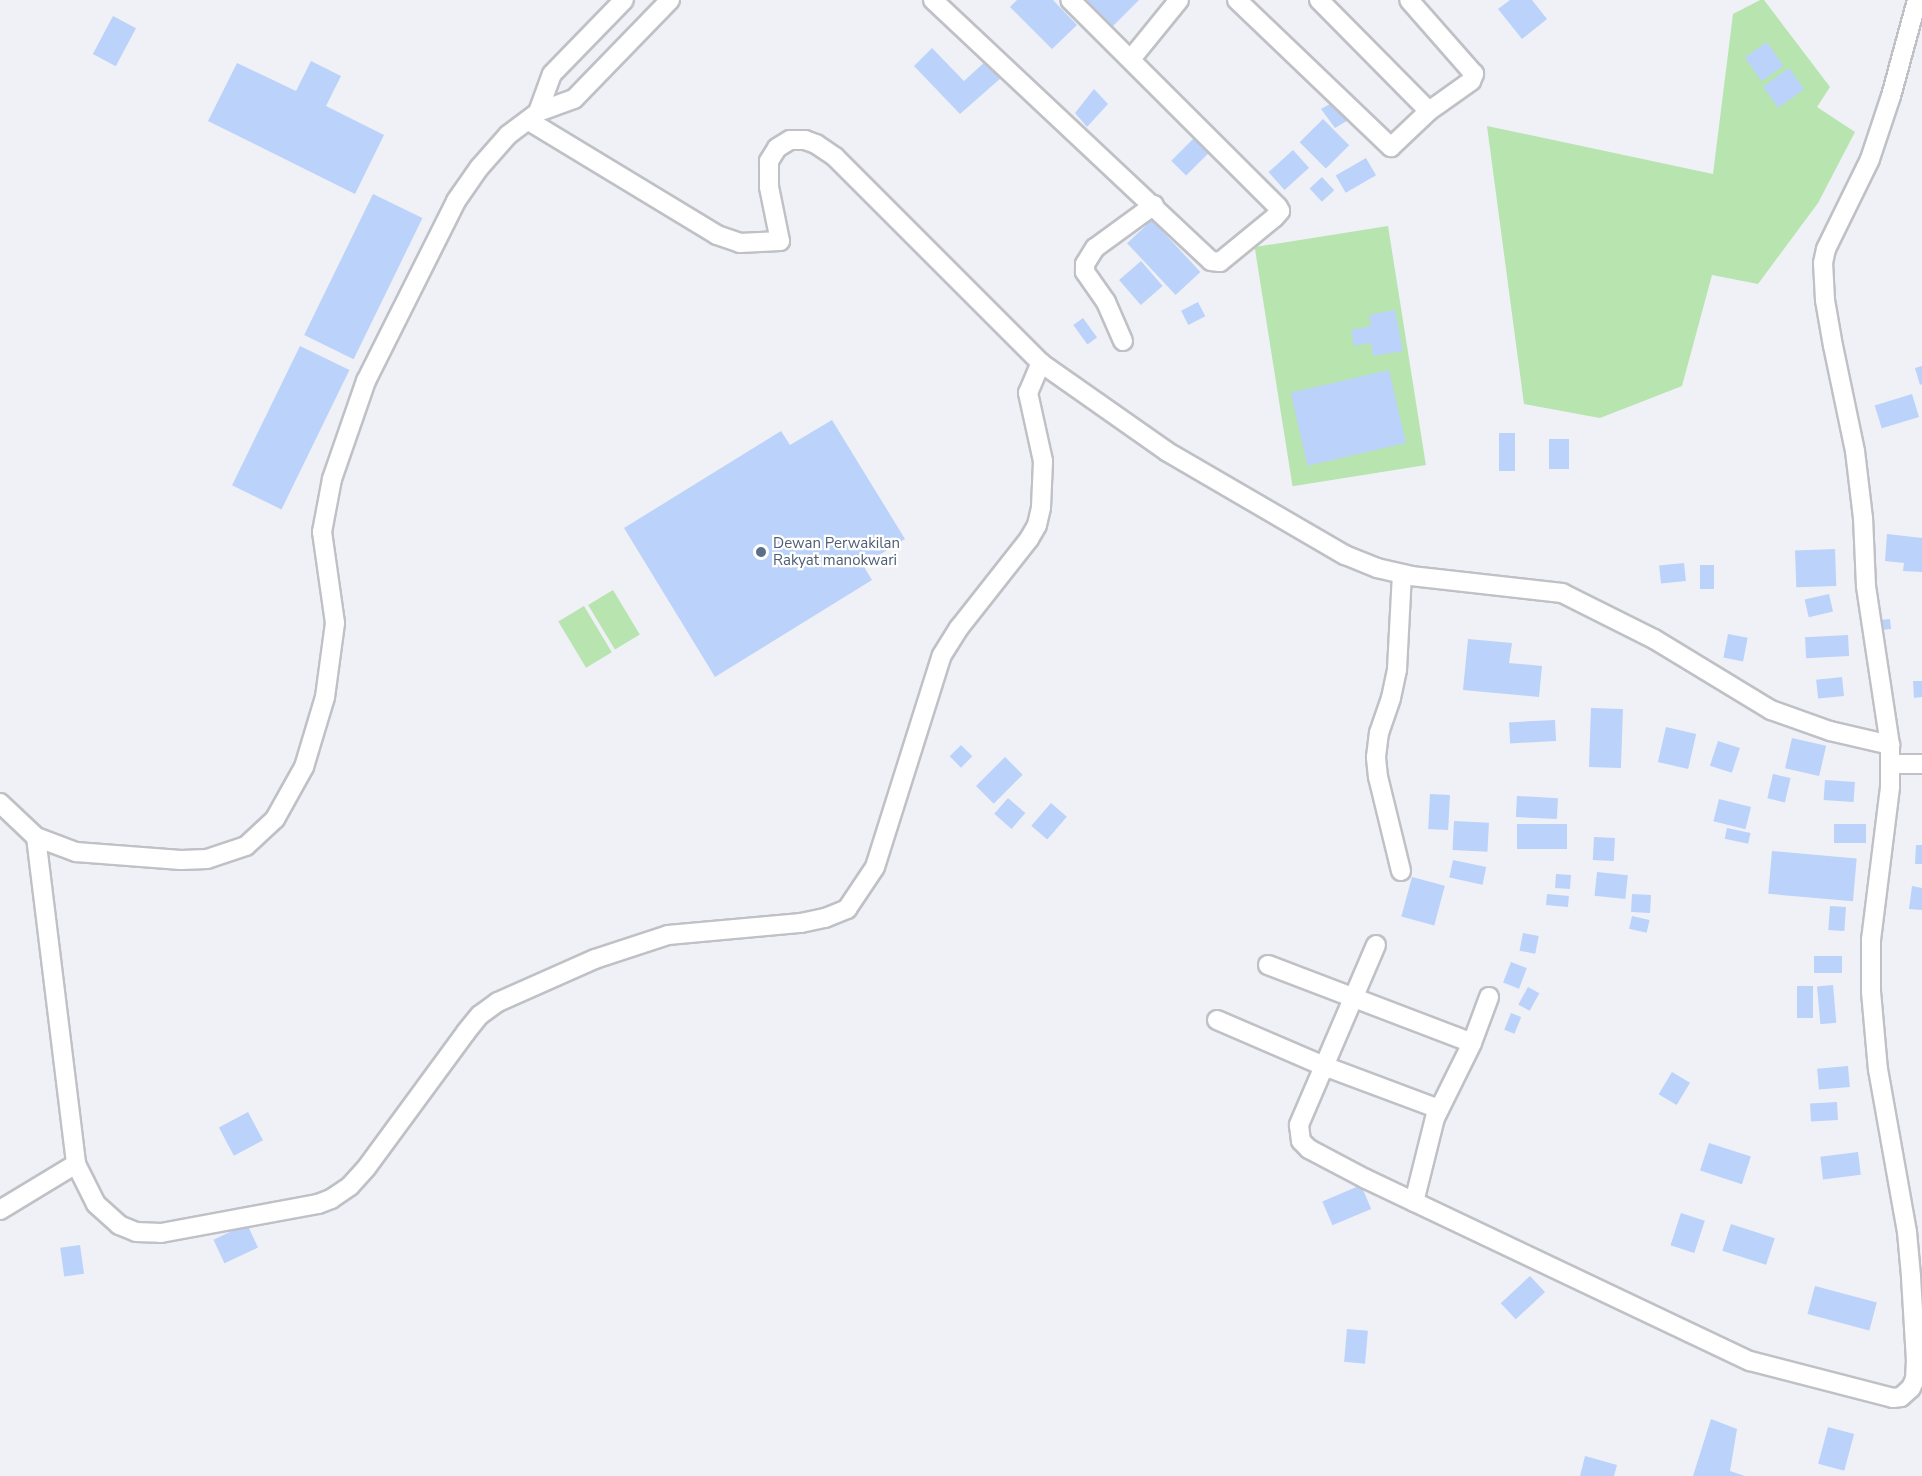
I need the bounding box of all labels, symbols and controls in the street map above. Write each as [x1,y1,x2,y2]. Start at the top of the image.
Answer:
place label: Dewan Perwakilan Rakyat manokwari [773,534,900,569]
marker: Dewan Perwakilan Rakyat manokwari [754,545,768,559]

